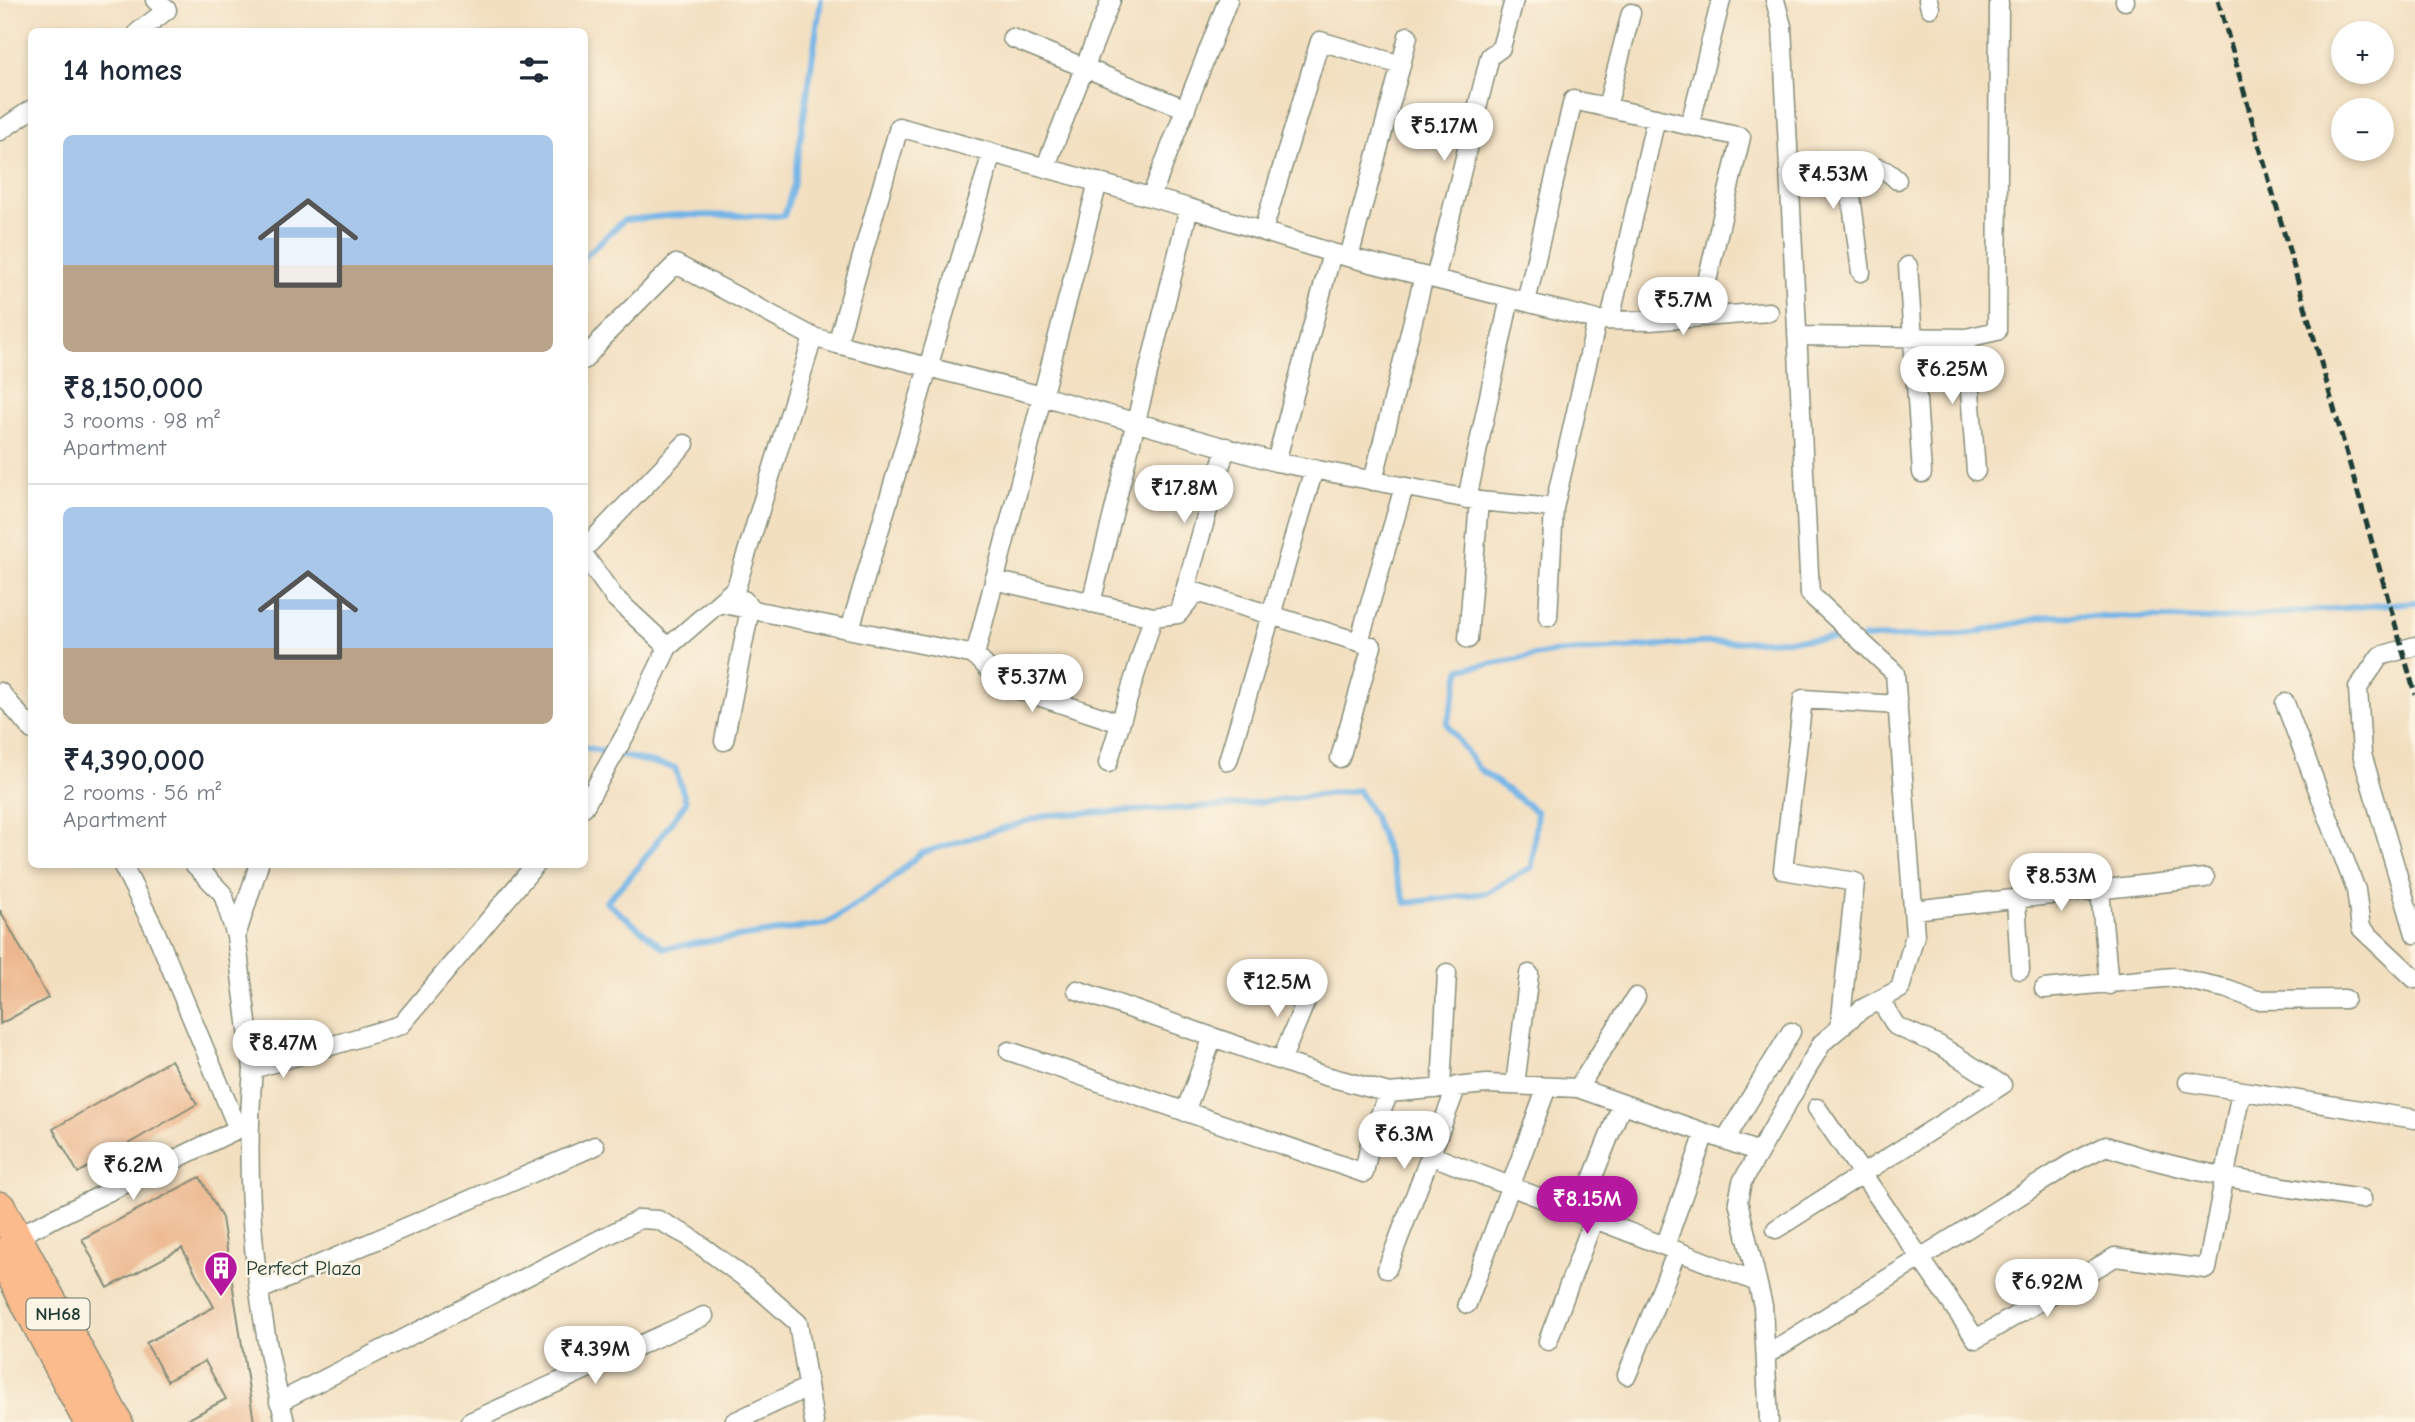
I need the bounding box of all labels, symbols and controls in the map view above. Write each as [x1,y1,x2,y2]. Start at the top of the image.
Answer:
map controls [2331,21,2394,161]
button: + [2331,21,2394,84]
icon: filters [515,51,553,89]
text: 14 homes [63,53,182,88]
button: − [2331,98,2394,161]
pin: ₹5.17M [1387,104,1501,163]
text: ₹5.17M [1410,112,1478,139]
pin: ₹4.53M [1776,152,1890,211]
text: ₹4.53M [1798,160,1868,187]
icon: home [245,180,371,306]
pin: ₹5.7M [1634,278,1732,337]
text: ₹5.7M [1654,286,1712,313]
pin: ₹6.25M [1895,346,2009,406]
text: ₹6.25M [1916,355,1988,382]
text: ₹8,150,000 [63,371,203,406]
text: 3 rooms · 98 m² [63,407,220,434]
text: Apartment [63,434,166,461]
pin: ₹17.8M [1127,466,1241,525]
text: ₹17.8M [1150,474,1218,501]
icon: home [245,552,371,678]
pin: ₹5.37M [975,654,1089,714]
text: ₹5.37M [997,663,1067,690]
text: ₹4,390,000 [63,743,205,778]
text: 2 rooms · 56 m² [63,779,221,806]
text: Apartment [63,806,166,833]
pin: ₹8.53M [2004,853,2118,913]
text: ₹8.53M [2025,862,2097,889]
pin: ₹12.5M [1220,960,1334,1019]
text: ₹12.5M [1243,968,1311,995]
pin: ₹8.47M [226,1020,340,1080]
text: ₹8.47M [249,1029,317,1056]
pin: ₹6.3M [1355,1112,1453,1171]
text: ₹6.3M [1374,1120,1434,1147]
pin: ₹6.2M [84,1142,182,1202]
text: ₹6.2M [103,1151,163,1178]
pin: ₹8.15M [1530,1176,1644,1236]
text: ₹8.15M [1553,1185,1621,1212]
building icon: Perfect Plaza [202,1249,240,1298]
place label: Perfect Plaza [246,1256,362,1280]
pin: ₹6.92M [1990,1260,2104,1319]
text: ₹6.92M [2011,1268,2083,1295]
road number: NH68 [27,1298,90,1330]
pin: ₹4.39M [538,1326,652,1386]
text: ₹4.39M [560,1335,630,1362]

